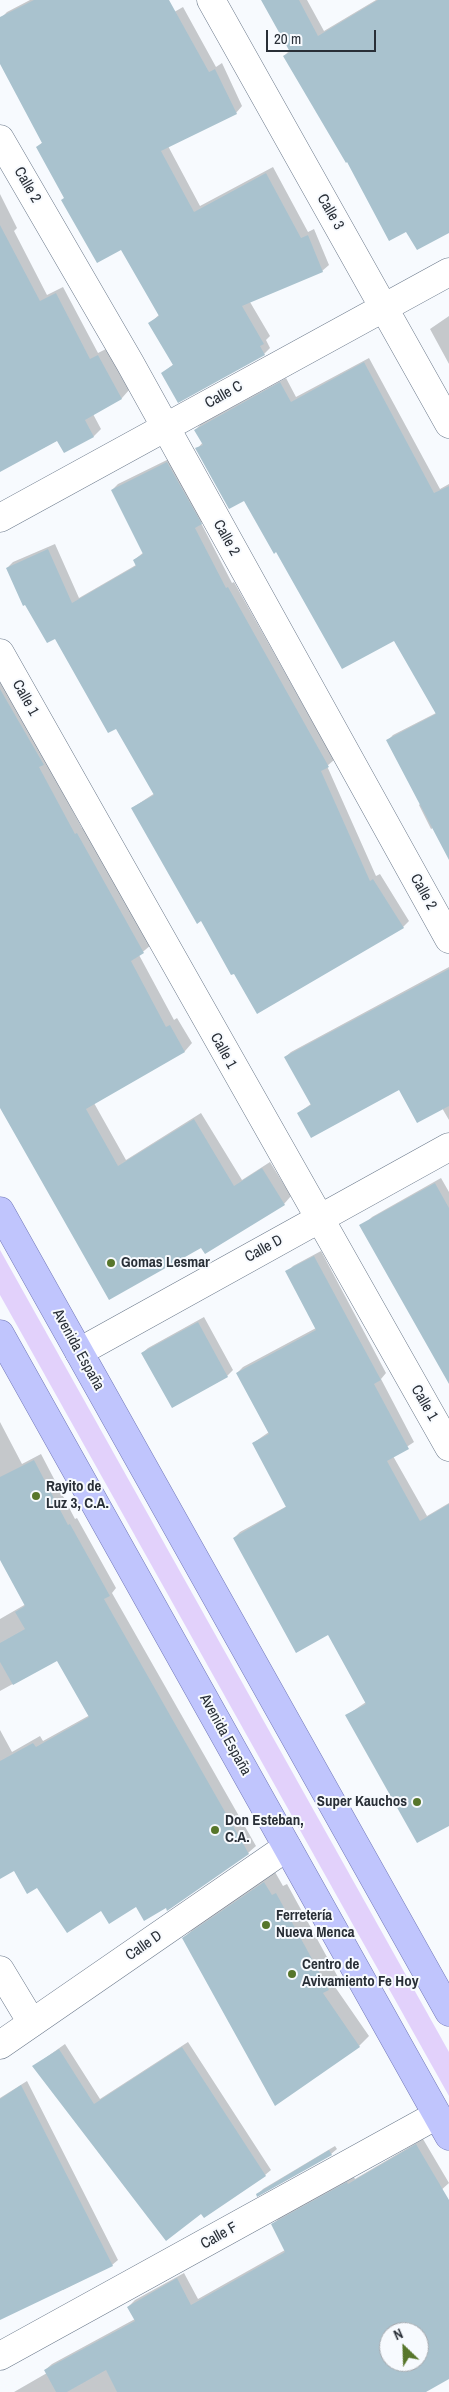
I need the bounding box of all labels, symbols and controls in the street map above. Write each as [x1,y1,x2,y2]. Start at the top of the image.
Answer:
scale bar [269,20,379,52]
text: 20 m [274,28,301,49]
street label: Calle 2 [10,164,44,206]
street label: Calle 3 [313,191,347,233]
street label: Calle C [202,377,246,413]
street label: Calle 2 [209,517,243,559]
street label: Calle 1 [8,677,42,719]
street label: Calle 2 [406,871,440,913]
street label: Calle 1 [206,1030,240,1072]
street label: Calle D [242,1231,286,1267]
place label: Gomas Lesmar [121,1254,210,1272]
marker: Gomas Lesmar [105,1257,117,1269]
street label: Avenida España [48,1306,108,1394]
street label: Calle 1 [407,1382,441,1424]
place label: Rayito de Luz 3, C.A. [46,1478,109,1513]
marker: Rayito de Luz 3, C.A. [30,1490,42,1502]
street label: Avenida España [195,1691,255,1779]
place label: Super Kauchos [317,1793,407,1811]
marker: Super Kauchos [411,1796,423,1808]
place label: Don Esteban, C.A. [225,1812,304,1847]
marker: Don Esteban, C.A. [209,1824,221,1836]
place label: Ferretería Nueva Menca [276,1907,355,1942]
marker: Ferretería Nueva Menca [260,1919,272,1931]
street label: Calle D [122,1927,166,1965]
place label: Centro de Avivamiento Fe Hoy [302,1956,419,1991]
marker: Centro de Avivamiento Fe Hoy [286,1968,298,1980]
street label: Calle F [198,2219,240,2253]
north arrow [379,2322,429,2372]
text: N [391,2324,406,2344]

